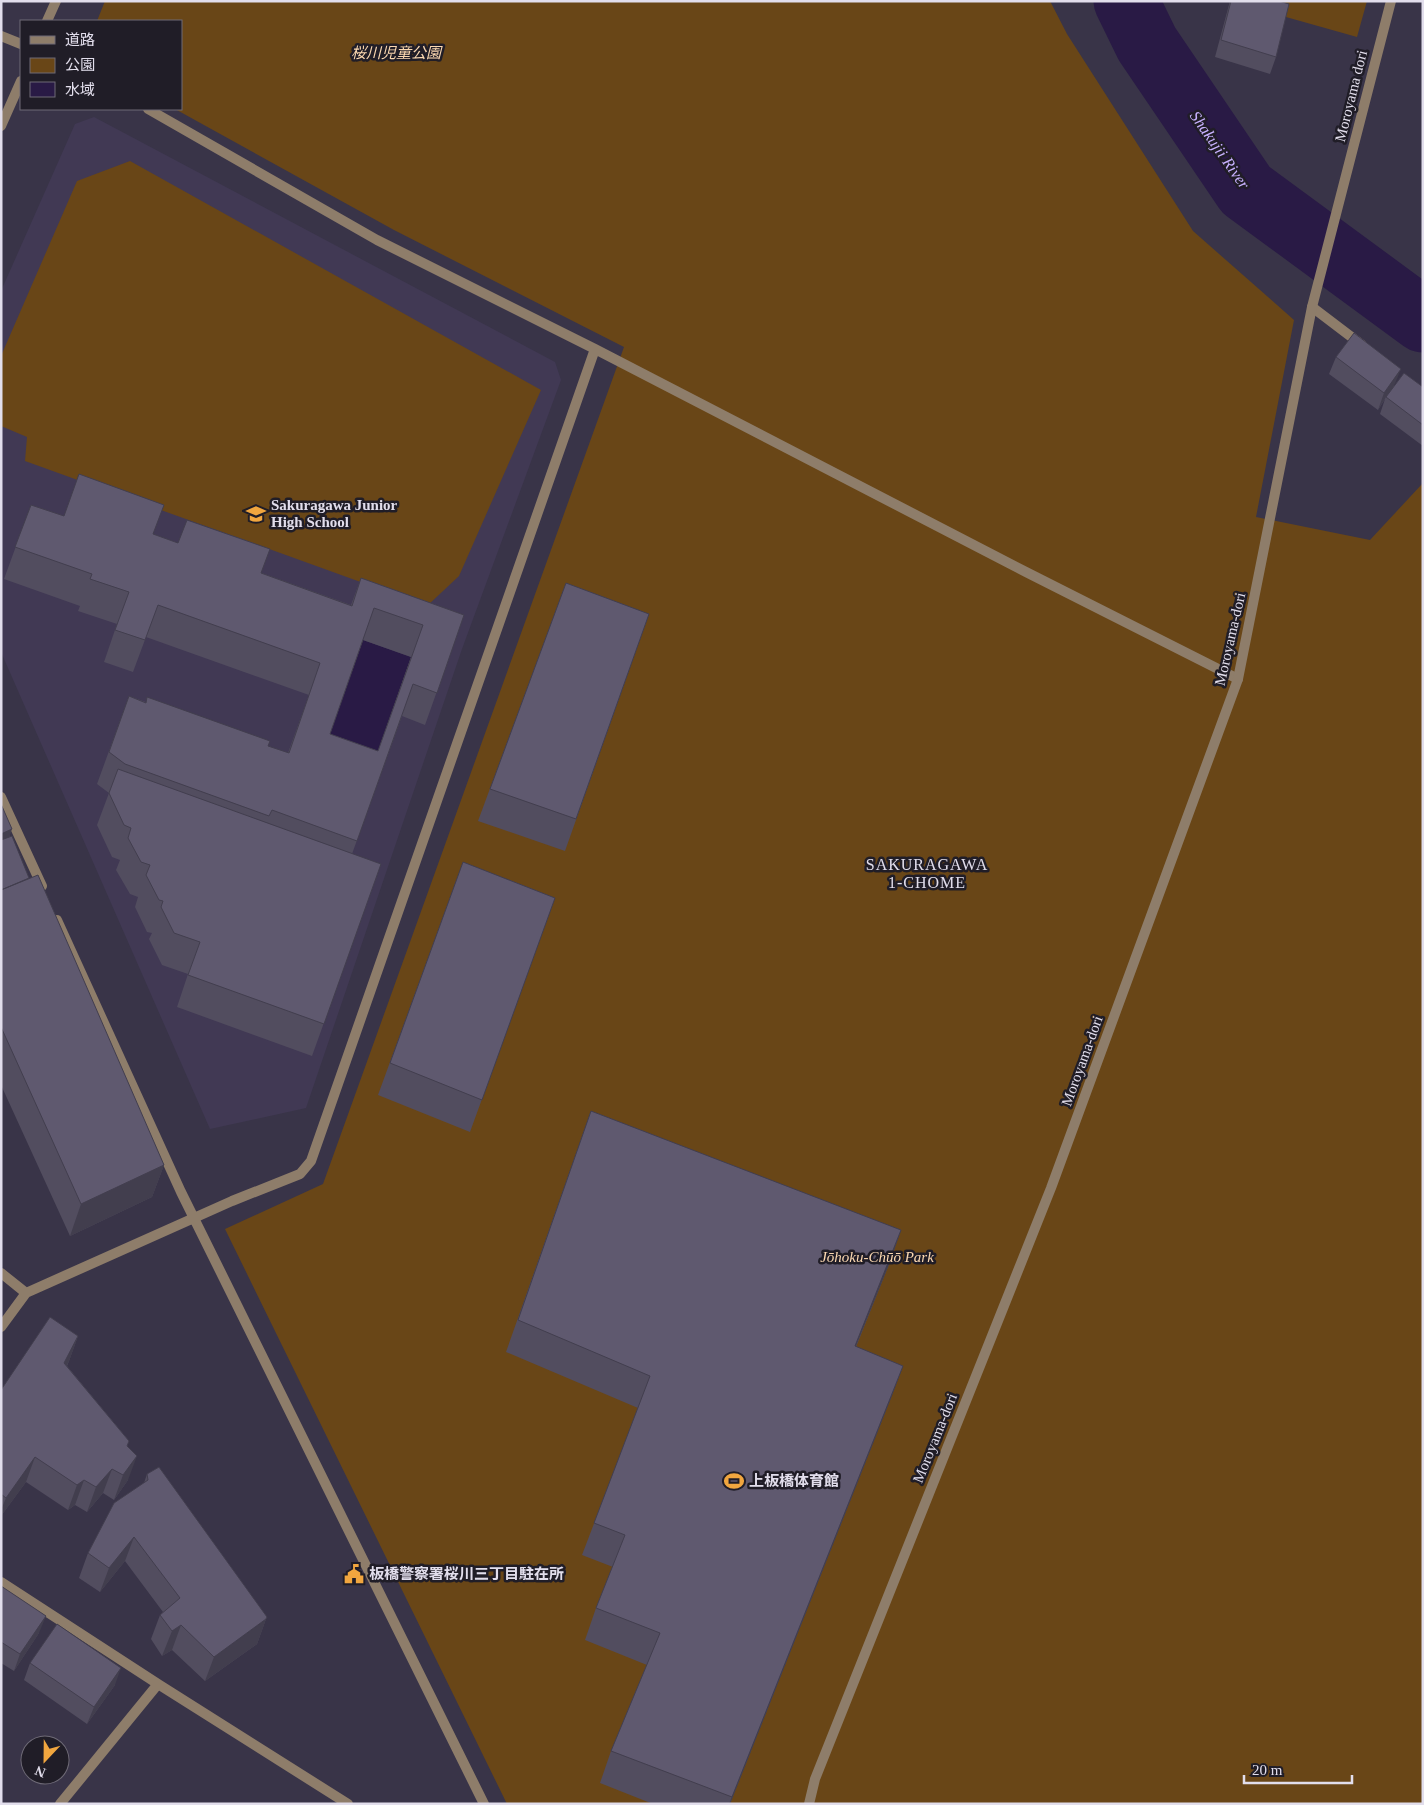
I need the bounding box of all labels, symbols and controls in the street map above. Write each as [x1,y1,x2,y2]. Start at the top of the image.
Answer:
legend [20,20,182,110]
text: 道路 [65,32,95,48]
park label: 桜川児童公園 [351,45,443,61]
street label: Moroyama dori [1332,49,1370,143]
text: 公園 [65,57,95,73]
text: 水域 [65,82,95,98]
water label: Shakujii River [1186,108,1254,193]
place label: Sakuragawa Junior High School [271,497,398,530]
school or university icon: Sakuragawa Junior High School [245,503,267,525]
street label: Moroyama-dori [1212,591,1248,687]
district label: SAKURAGAWA 1-CHOME [866,856,988,891]
street label: Moroyama-dori [1058,1014,1106,1108]
park label: Jōhoku-Chūō Park [820,1249,934,1265]
street label: Moroyama-dori [910,1391,960,1485]
sports icon: 上板橋体育館 [723,1470,745,1492]
place label: 上板橋体育館 [749,1473,839,1489]
public building icon: 板橋警察署桜川三丁目駐在所 [343,1563,365,1585]
place label: 板橋警察署桜川三丁目駐在所 [369,1566,564,1582]
north arrow [20,1735,70,1785]
scale bar [1244,1752,1352,1784]
text: 20 m [1252,1762,1283,1778]
text: N [33,1763,48,1780]

